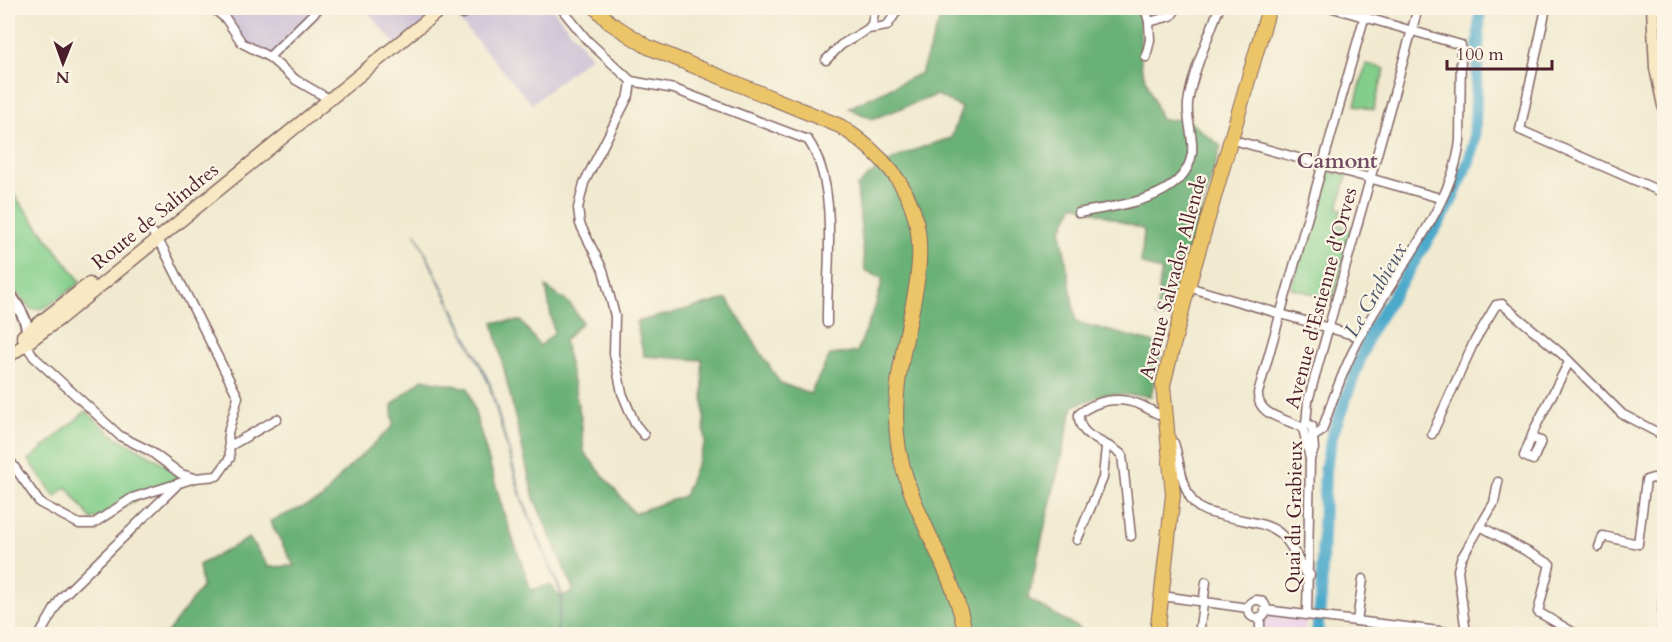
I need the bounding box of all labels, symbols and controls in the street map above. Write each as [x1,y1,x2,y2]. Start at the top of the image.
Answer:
north arrow [33,33,93,93]
scale bar [1447,33,1552,71]
text: 100 m [1456,42,1504,67]
text: N [56,66,70,88]
district label: Camont [1296,146,1378,176]
street label: Route de Salindres [86,156,224,276]
street label: Avenue Salvador Allende [1133,171,1213,383]
street label: Avenue d'Estienne d'Orves [1278,184,1364,412]
water label: Le Grabieux [1337,237,1415,342]
street label: Quai du Grabieux [1279,440,1309,594]

